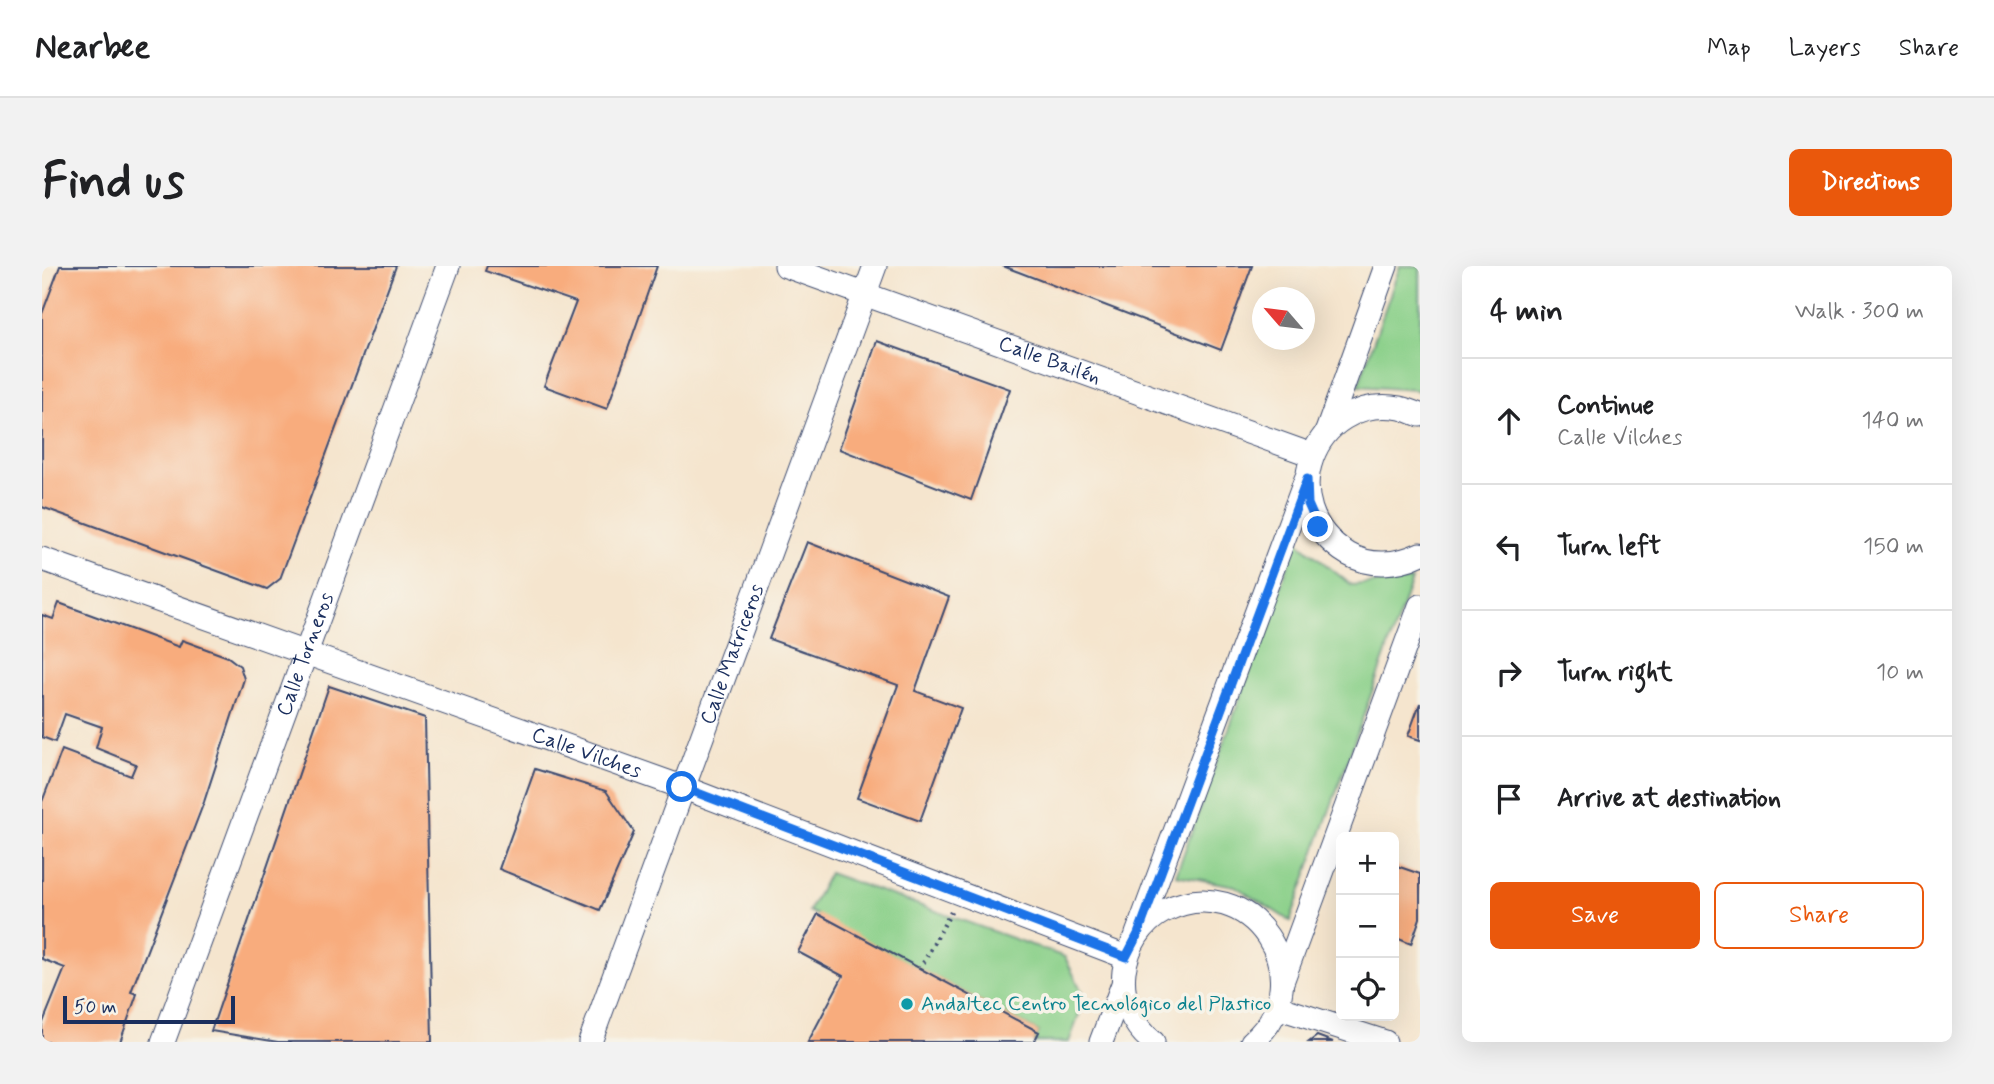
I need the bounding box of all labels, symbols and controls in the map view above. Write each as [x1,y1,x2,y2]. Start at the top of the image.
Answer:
text: Nearbee [35,26,150,70]
text: Map [1707,33,1751,64]
text: Layers [1789,33,1861,64]
text: Share [1899,33,1959,64]
button: Directions [1789,149,1952,216]
text: Find us [42,150,185,215]
north arrow [1252,287,1315,350]
text: 4 min [1490,292,1563,331]
text: Walk · 300 m [1795,297,1924,327]
street label: Calle Bailén [995,329,1104,392]
text: Continue [1557,389,1654,423]
icon: ahead [1490,402,1528,440]
text: 140 m [1861,406,1924,436]
text: Calle Vilches [1557,423,1682,453]
route end [1302,511,1333,542]
icon: left [1490,528,1528,566]
text: Turn left [1557,530,1661,564]
text: 150 m [1863,532,1924,562]
street label: Calle Matriceros [694,580,771,728]
street label: Calle Torneros [270,589,341,720]
icon: right [1490,654,1528,692]
text: Turn right [1557,656,1673,690]
text: 10 m [1876,658,1924,688]
street label: Calle Vilches [528,721,645,785]
route start [666,771,697,802]
icon: arrive [1490,780,1528,818]
text: Arrive at destination [1557,782,1781,816]
map controls [1336,832,1399,1021]
button: + [1336,832,1399,895]
button: Save [1490,882,1700,949]
button: Share [1714,882,1924,949]
button: − [1336,895,1399,958]
button: locate [1336,958,1399,1021]
place label: Andaltec Centro Tecnológico del Plastico [921,990,1271,1018]
scale bar [63,993,234,1025]
text: 50 m [74,995,117,1020]
marker: Andaltec Centro Tecnológico del Plastico [899,996,915,1012]

